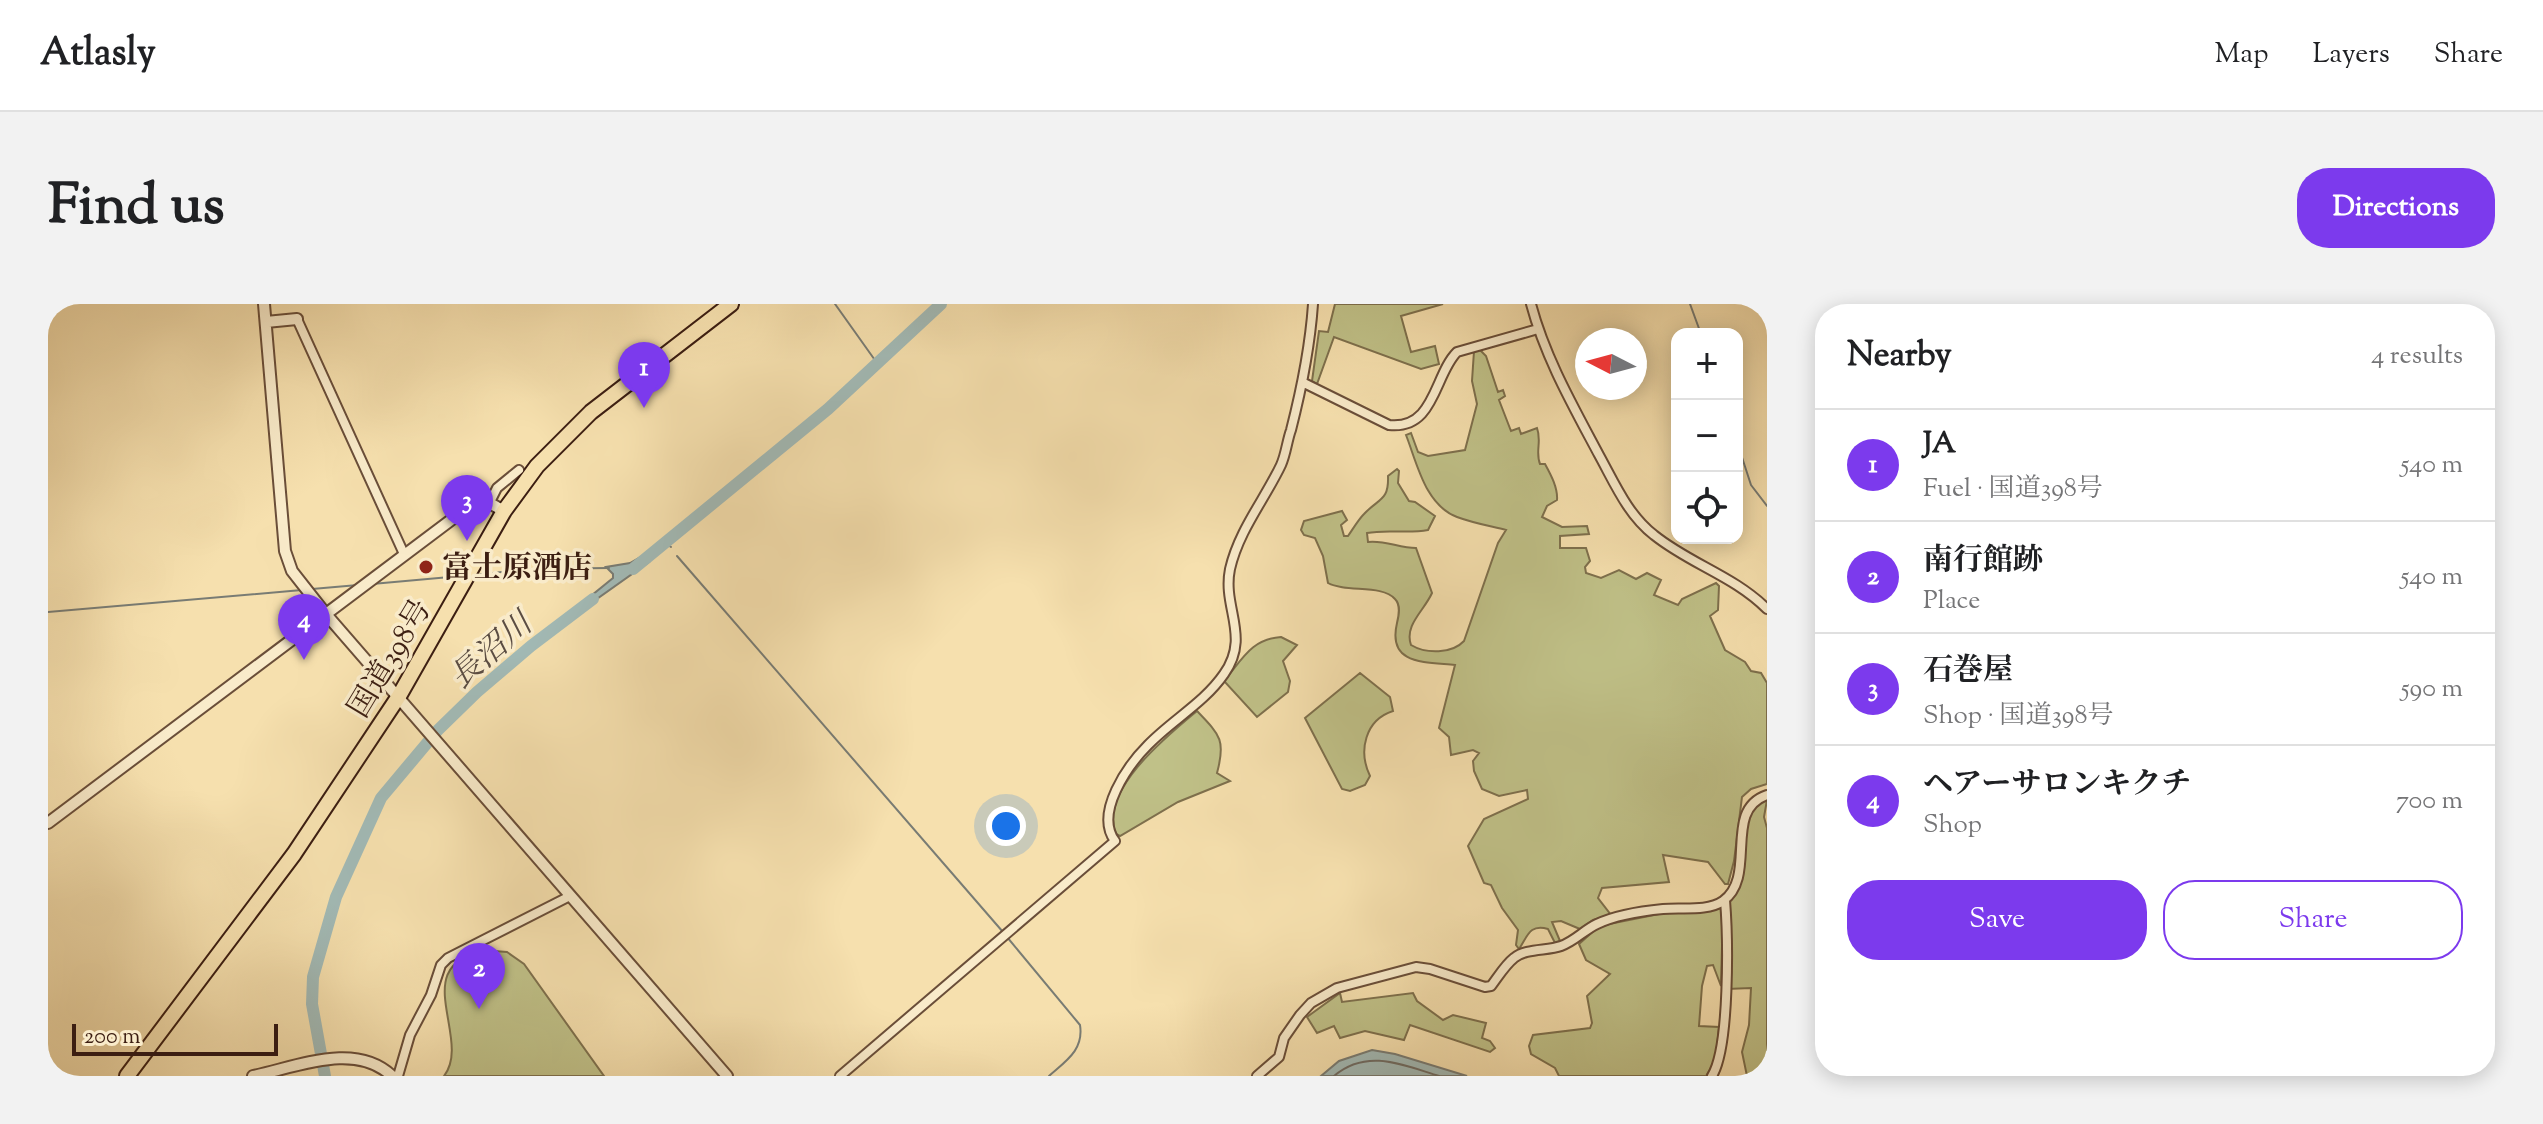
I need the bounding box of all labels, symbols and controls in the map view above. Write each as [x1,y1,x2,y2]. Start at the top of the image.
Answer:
text: Atlasly [40,28,156,82]
text: Map [2215,35,2268,75]
text: Layers [2312,35,2390,75]
text: Share [2434,35,2503,75]
text: Find us [48,168,224,249]
button: Directions [2297,168,2495,248]
north arrow [1575,328,1647,400]
map controls [1671,328,1743,544]
button: + [1671,328,1743,400]
text: Nearby [1847,332,1952,381]
text: 4 results [2371,338,2463,375]
pin: 1 [618,342,670,408]
button: − [1671,400,1743,472]
text: JA [1923,423,1956,466]
text: 1 [1869,447,1877,484]
text: 540 m [2400,447,2463,484]
text: Fuel · 国道398号 [1923,471,2103,508]
button: locate [1671,472,1743,544]
pin: 3 [441,475,493,541]
text: 南行館跡 [1923,540,2043,583]
place label: 富士原酒店 [442,548,592,591]
marker: 富士原酒店 [417,558,435,576]
text: 2 [1867,559,1879,596]
text: 540 m [2400,559,2463,596]
text: Place [1923,583,1980,620]
street label: 国道398号 [339,592,443,727]
pin: 4 [278,594,330,660]
water label: 長沼川 [441,601,546,701]
text: 石巻屋 [1923,650,2013,693]
text: 3 [1868,671,1878,708]
text: 590 m [2401,671,2463,708]
text: Shop · 国道398号 [1923,698,2113,735]
text: ヘアーサロンキクチ [1923,764,2191,807]
text: 4 [1866,783,1880,820]
text: 700 m [2396,783,2463,820]
your location [986,806,1026,846]
text: Shop [1923,807,1982,844]
button: Save [1847,880,2147,960]
button: Share [2163,880,2463,960]
pin: 2 [453,943,505,1009]
scale bar [72,1020,278,1056]
text: 200 m [84,1022,140,1054]

